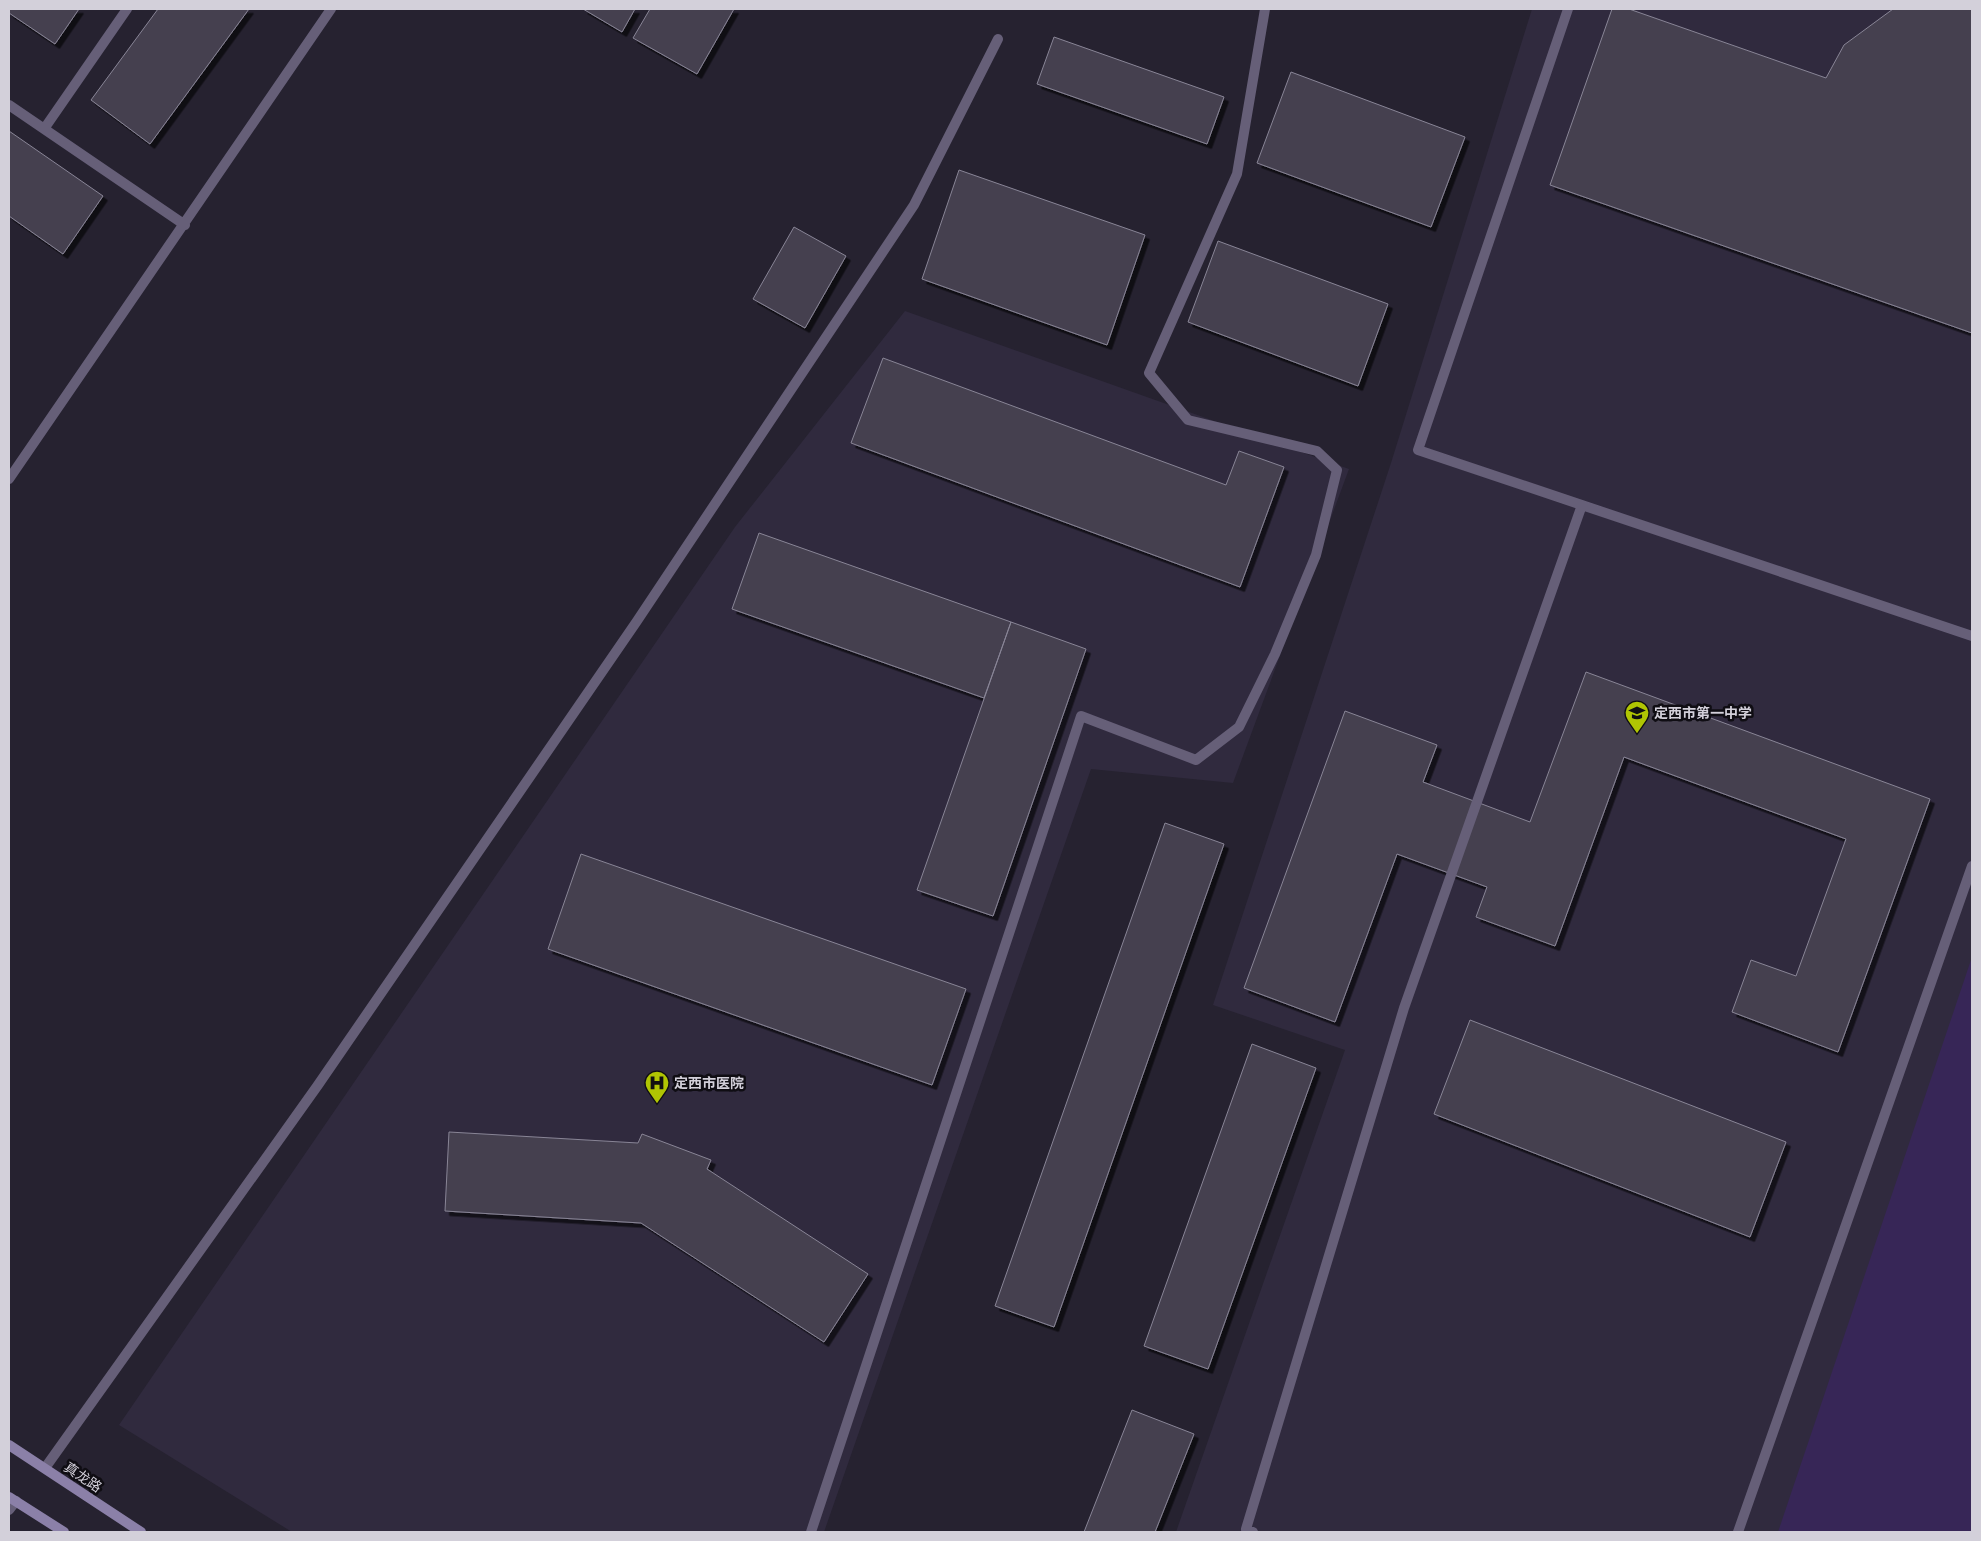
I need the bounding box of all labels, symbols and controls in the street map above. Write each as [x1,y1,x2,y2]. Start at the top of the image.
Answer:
school or university icon: 定西市第一中学 [1624,700,1650,734]
place label: 定西市第一中学 [1654,705,1752,721]
hospital icon: 定西市医院 [644,1070,670,1104]
place label: 定西市医院 [674,1075,744,1091]
street label: 真龙路 [61,1459,105,1495]

